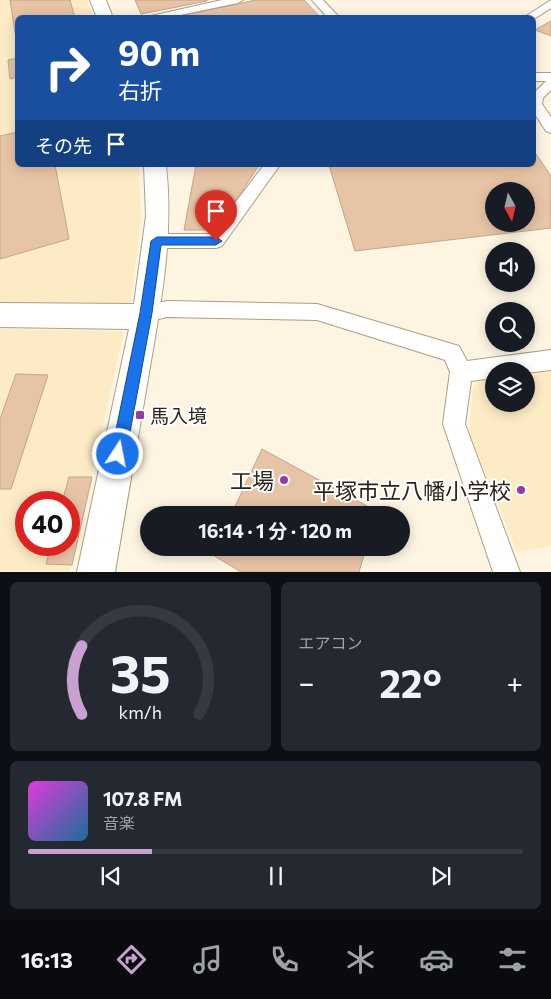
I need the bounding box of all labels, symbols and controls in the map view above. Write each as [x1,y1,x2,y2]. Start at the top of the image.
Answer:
text: 90 m [118,30,200,73]
icon: right [35,35,100,100]
text: 右折 [118,77,162,104]
icon: arrive [102,130,130,158]
text: その先 [35,134,92,157]
north arrow [485,182,535,232]
map controls [485,182,535,412]
pin [195,190,237,241]
icon: arrive [202,197,230,225]
button: sound [485,242,535,292]
button: search [485,302,535,352]
button: layers [485,362,535,412]
place label: 馬入境 [150,404,207,427]
marker: 馬入境 [134,409,146,421]
position arrow [91,427,143,479]
place label: 工場 [230,467,274,494]
marker: 工場 [278,474,290,486]
place label: 平塚市立八幡小学校 [313,477,511,504]
marker: 平塚市立八幡小学校 [515,484,527,496]
speed limit sign: 40 [15,491,80,556]
text: 16:14 · 1 分 · 120 m [198,519,352,542]
text: エアコン [299,633,363,652]
text: 35 [110,640,171,704]
text: 22° [379,659,442,706]
text: − [299,665,314,699]
text: + [507,665,523,699]
text: km/h [119,701,162,723]
text: 107.8 FM [103,787,182,810]
text: 音楽 [103,813,135,832]
icon: previous [97,862,125,890]
icon: pause [262,862,290,890]
icon: next [427,862,455,890]
icon: directions [114,942,149,977]
icon: music [190,942,225,977]
icon: phone [267,942,302,977]
icon: climate [343,942,378,977]
icon: car [419,942,454,977]
icon: filters [495,942,530,977]
text: 16:13 [21,946,73,973]

